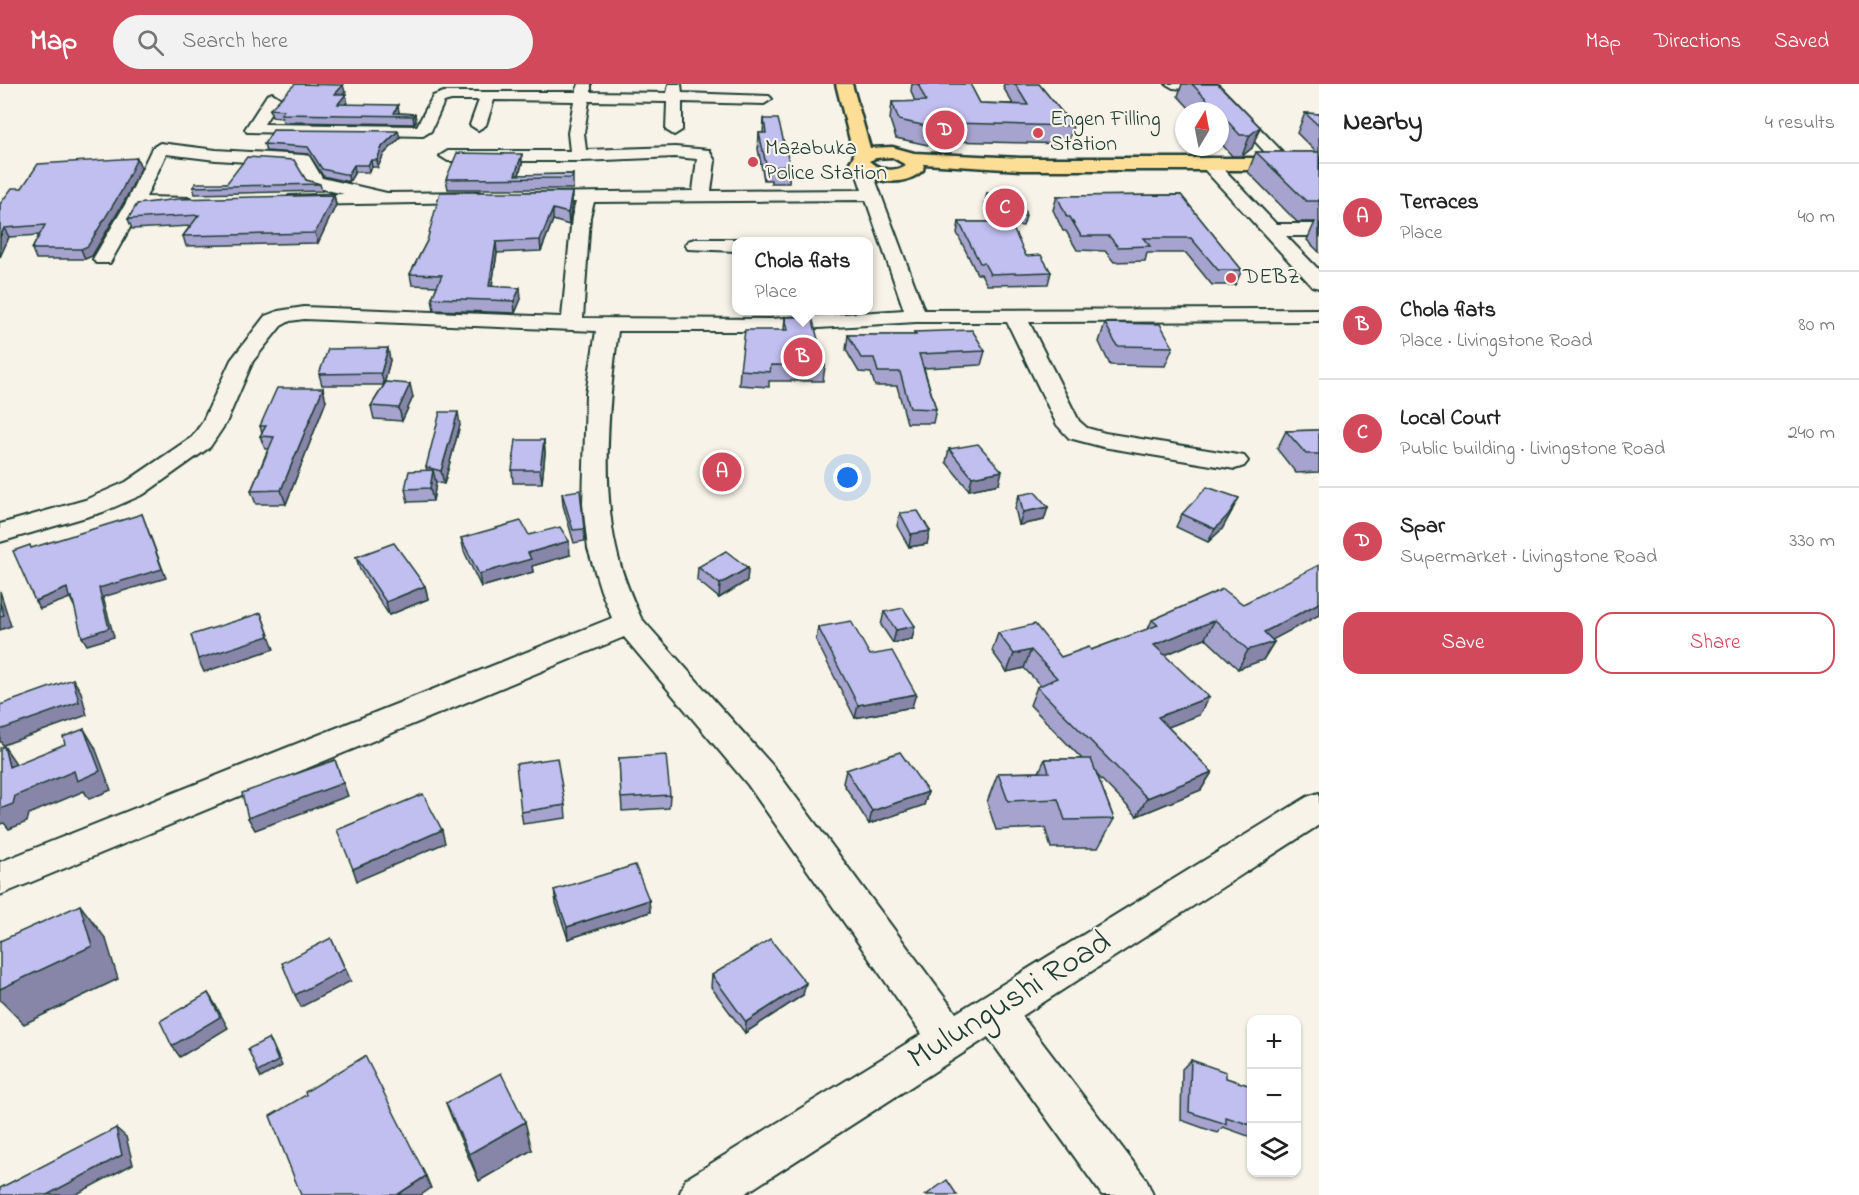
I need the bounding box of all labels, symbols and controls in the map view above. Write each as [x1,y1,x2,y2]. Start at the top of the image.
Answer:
search box [113,15,533,69]
text: Map [30,22,77,63]
icon: search [134,26,167,59]
text: Search here [182,26,288,58]
text: Map [1585,27,1621,57]
text: Directions [1654,27,1741,57]
text: Saved [1774,27,1829,57]
north arrow [1175,102,1229,156]
place label: Engen Filling Station [1050,104,1161,161]
text: Nearby [1343,104,1422,142]
pin: D [926,108,964,152]
text: 4 results [1765,109,1835,138]
marker: Engen Filling Station [1031,126,1045,140]
place label: Mazabuka Police Station [765,133,887,190]
marker: Mazabuka Police Station [746,155,760,169]
pin: C [986,186,1024,230]
text: Terraces [1400,187,1479,219]
text: A [1356,203,1369,232]
text: 40 m [1798,203,1835,232]
text: Place [1400,219,1442,248]
popup [732,237,873,315]
text: Chola flats [755,246,850,278]
place label: DEBZ [1242,262,1300,294]
marker: DEBZ [1224,271,1238,285]
text: Place [755,278,797,307]
text: Chola flats [1400,295,1496,327]
text: B [1356,311,1369,340]
text: 80 m [1798,311,1835,340]
text: Place · Livingstone Road [1400,327,1592,356]
pin: B [784,334,822,380]
text: Local Court [1400,403,1501,435]
text: C [1357,419,1368,448]
text: 240 m [1788,419,1835,448]
text: Public building · Livingstone Road [1400,435,1665,464]
pin: A [702,450,742,494]
your location [833,463,862,492]
text: Spar [1400,511,1445,543]
text: D [1355,527,1370,556]
text: 330 m [1789,527,1835,556]
text: Supermarket · Livingstone Road [1400,543,1657,572]
button: Save [1343,612,1583,674]
button: Share [1595,612,1835,674]
street label: Mulungushi Road [899,919,1121,1083]
map controls [1247,1015,1301,1177]
button: + [1247,1015,1301,1069]
button: − [1247,1069,1301,1123]
button: layers [1247,1123,1301,1177]

